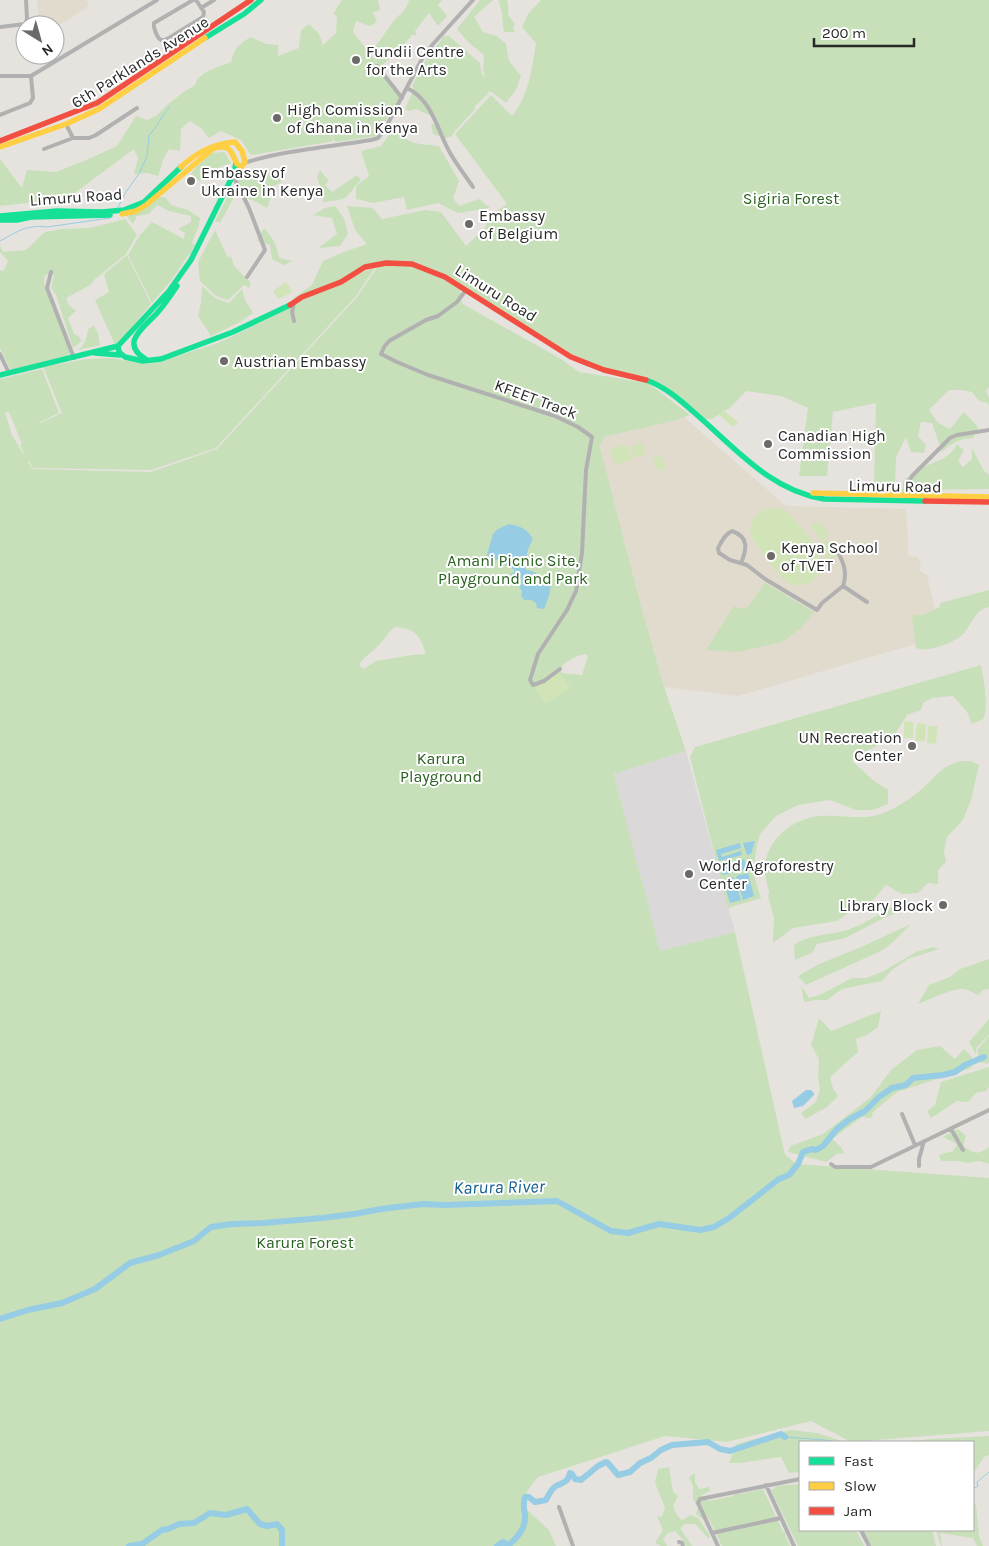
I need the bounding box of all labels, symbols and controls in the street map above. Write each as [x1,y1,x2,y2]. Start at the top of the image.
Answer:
street label: 6th Parklands Avenue [68,12,212,112]
north arrow [15,15,65,65]
scale bar [814,15,914,47]
text: 200 m [822,24,866,42]
text: N [38,40,57,60]
place label: Fundii Centre for the Arts [366,42,464,79]
marker: Fundii Centre for the Arts [350,54,362,66]
place label: High Comission of Ghana in Kenya [287,100,418,137]
marker: High Comission of Ghana in Kenya [271,112,283,124]
place label: Embassy of Ukraine in Kenya [201,163,324,200]
marker: Embassy of Ukraine in Kenya [185,175,197,187]
street label: Limuru Road [29,184,123,210]
park label: Sigiria Forest [743,189,839,208]
place label: Embassy of Belgium [479,206,558,243]
marker: Embassy of Belgium [463,218,475,230]
street label: Limuru Road [452,260,540,326]
place label: Austrian Embassy [234,352,367,371]
marker: Austrian Embassy [218,355,230,367]
street label: KFEET Track [492,375,580,423]
place label: Canadian High Commission [778,426,886,463]
marker: Canadian High Commission [762,438,774,450]
street label: Limuru Road [848,476,942,496]
place label: Kenya School of TVET [781,538,878,575]
marker: Kenya School of TVET [765,550,777,562]
park label: Amani Picnic Site, Playground and Park [438,551,588,588]
place label: UN Recreation Center [799,728,902,765]
marker: UN Recreation Center [906,740,918,752]
park label: Karura Playground [400,749,482,786]
place label: World Agroforestry Center [699,856,834,893]
marker: World Agroforestry Center [683,868,695,880]
place label: Library Block [839,896,933,915]
marker: Library Block [937,899,949,911]
water label: Karura River [453,1175,546,1199]
park label: Karura Forest [256,1233,354,1252]
legend [799,1441,974,1531]
text: Fast [844,1452,874,1470]
text: Slow [844,1477,876,1495]
text: Jam [844,1502,872,1520]

